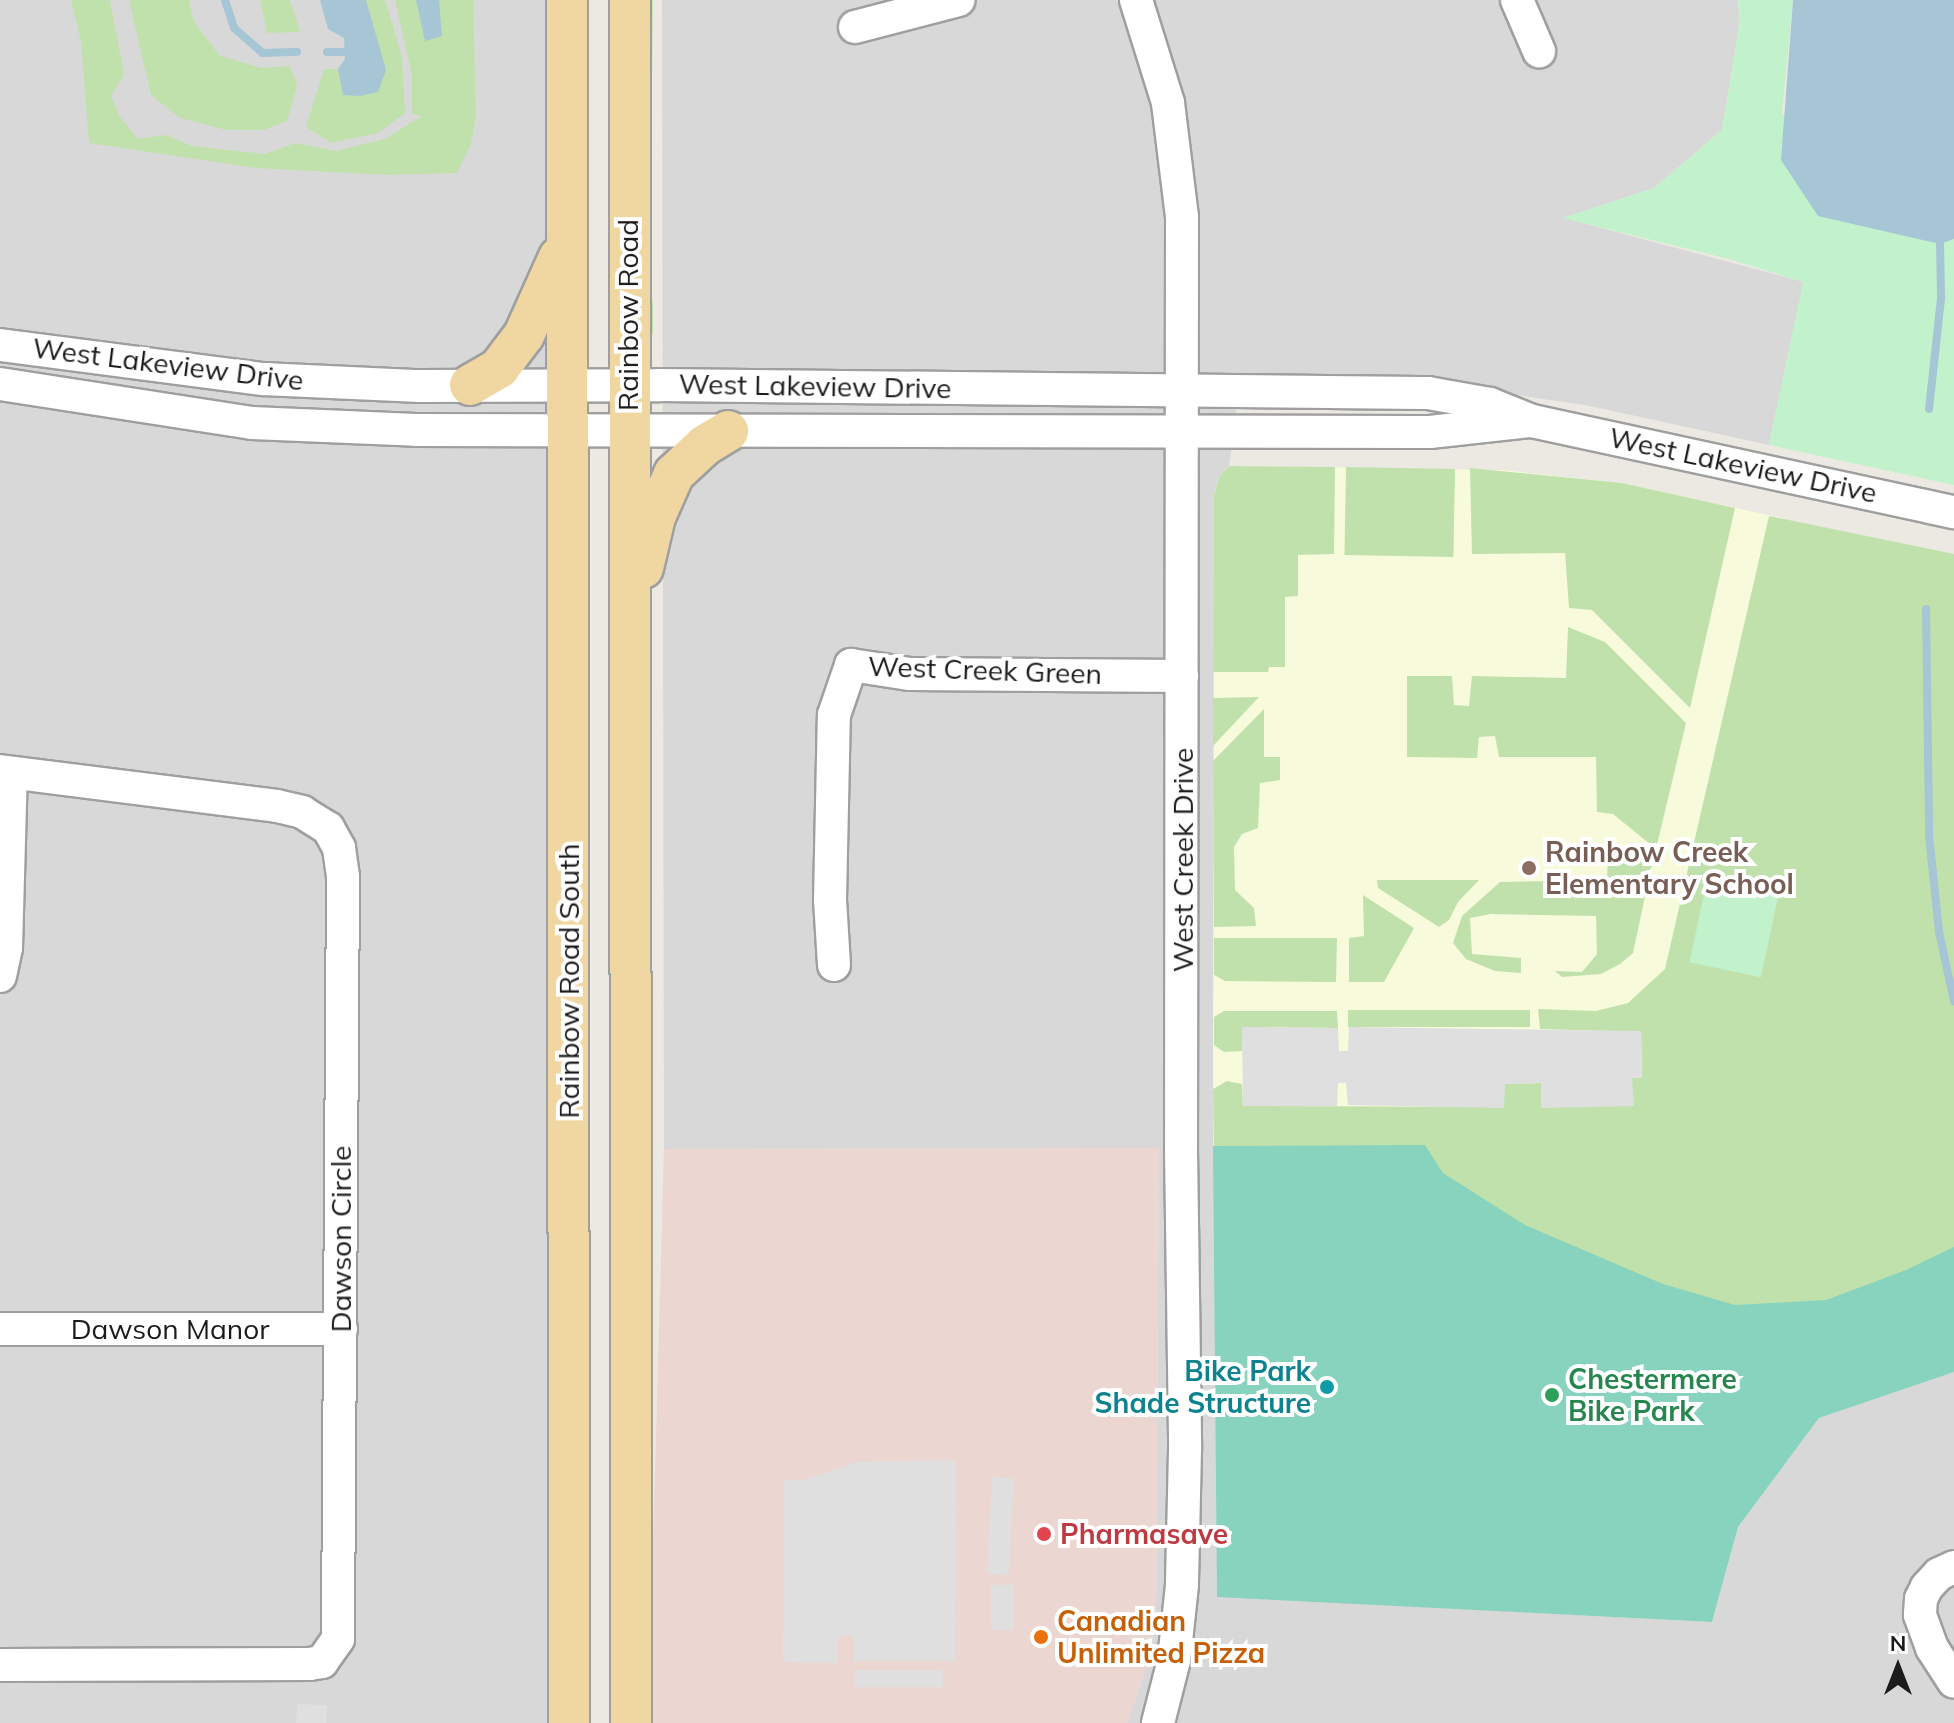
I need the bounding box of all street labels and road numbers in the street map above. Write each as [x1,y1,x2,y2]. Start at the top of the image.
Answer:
street label: Rainbow Road [611,219,645,411]
street label: West Lakeview Drive [31,331,305,397]
street label: West Lakeview Drive [678,367,952,405]
street label: West Lakeview Drive [1606,420,1880,510]
street label: West Creek Green [867,649,1103,691]
street label: West Creek Drive [1166,748,1200,972]
street label: Rainbow Road South [552,843,586,1119]
street label: Dawson Circle [324,1146,358,1332]
street label: Dawson Manor [71,1312,269,1346]

